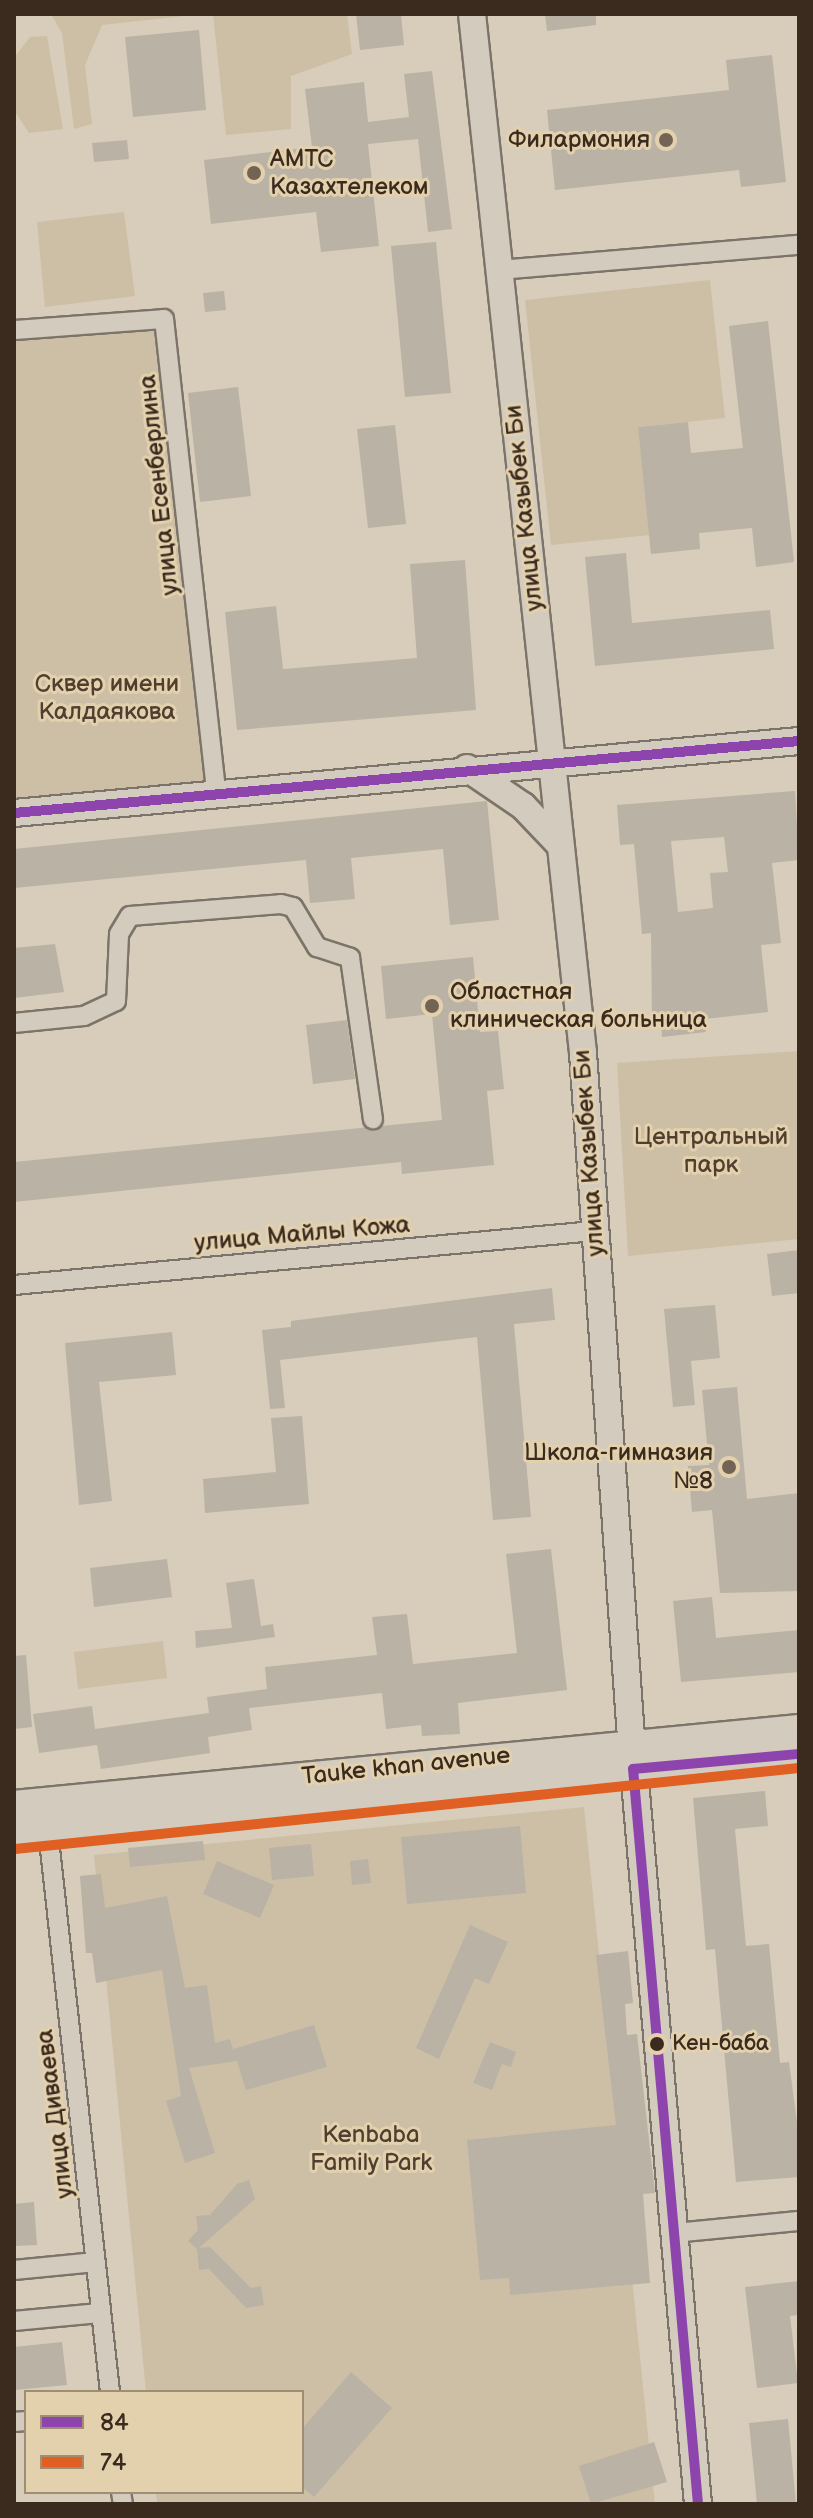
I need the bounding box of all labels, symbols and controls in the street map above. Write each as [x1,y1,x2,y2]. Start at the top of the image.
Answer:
place label: Филармония [508,126,650,154]
marker: Филармония [657,131,675,149]
place label: АМТС Казахтелеком [270,145,428,201]
marker: АМТС Казахтелеком [245,164,263,182]
street label: улица Есенберлина [133,373,185,597]
street label: улица Казыбек Би [499,403,549,613]
park label: Сквер имени Калдаякова [35,670,179,726]
place label: Областная клиническая больница [450,978,707,1034]
marker: Областная клиническая больница [421,995,443,1017]
street label: улица Казыбек Би [567,1049,611,1257]
park label: Центральный парк [634,1123,788,1179]
street label: улица Майлы Кожа [193,1210,411,1258]
place label: Школа-гимназия №8 [524,1439,713,1495]
marker: Школа-гимназия №8 [720,1458,738,1476]
street label: Tauke khan avenue [300,1741,512,1791]
street label: улица Диваева [30,2028,80,2200]
place label: Кен-баба [672,2031,769,2057]
marker: Кен-баба [649,2036,665,2052]
park label: Kenbaba Family Park [309,2121,433,2177]
legend [24,2390,304,2494]
text: 84 [100,2408,129,2437]
text: 74 [100,2448,126,2477]

